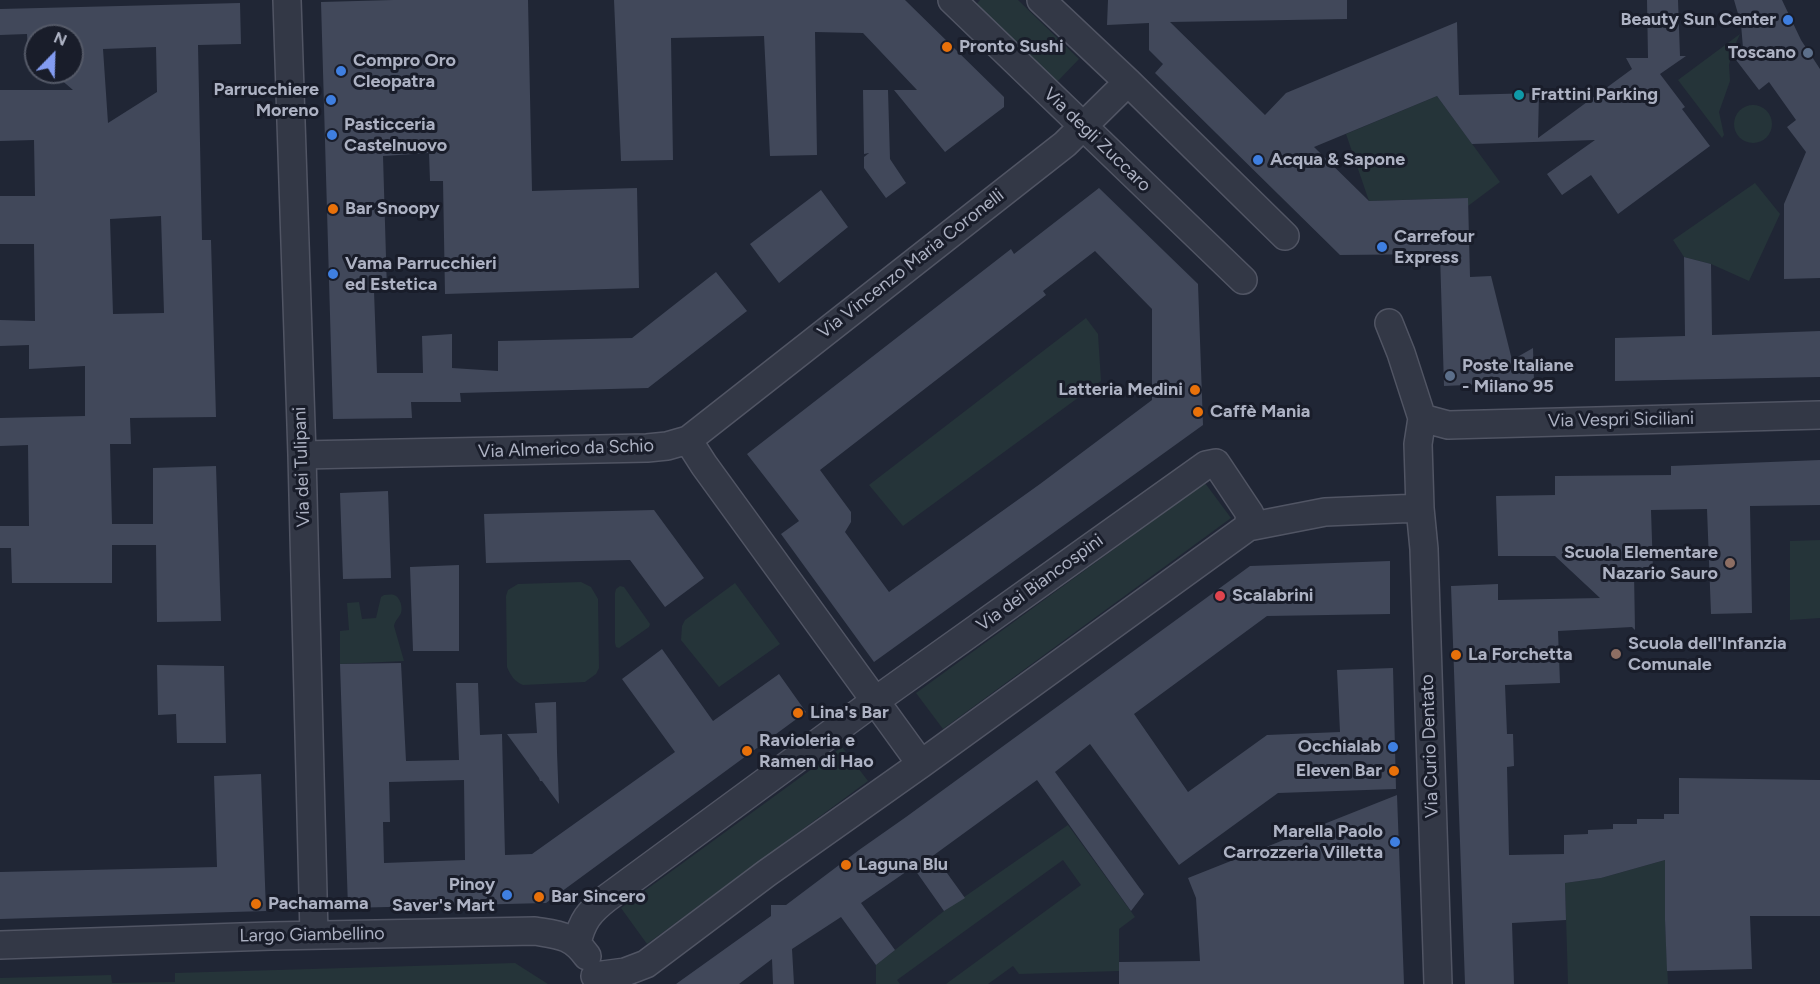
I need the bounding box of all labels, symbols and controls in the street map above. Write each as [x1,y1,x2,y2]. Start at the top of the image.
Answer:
place label: Beauty Sun Center [1621,9,1776,31]
marker: Beauty Sun Center [1781,13,1795,27]
north arrow [24,24,84,84]
text: N [51,28,70,50]
place label: Pronto Sushi [959,36,1064,58]
marker: Pronto Sushi [940,40,954,54]
place label: Toscano [1728,42,1796,64]
marker: Toscano [1801,46,1815,60]
place label: Compro Oro Cleopatra [353,50,456,92]
marker: Compro Oro Cleopatra [334,64,348,78]
place label: Parrucchiere Moreno [213,79,319,122]
street label: Via degli Zuccaro [1039,83,1155,197]
place label: Frattini Parking [1531,84,1658,106]
marker: Frattini Parking [1512,88,1526,102]
marker: Parrucchiere Moreno [324,93,338,107]
place label: Pasticceria Castelnuovo [344,114,447,156]
marker: Pasticceria Castelnuovo [325,128,339,142]
place label: Acqua & Sapone [1270,149,1405,171]
marker: Acqua & Sapone [1251,153,1265,167]
street label: Via Vincenzo Maria Coronelli [814,185,1008,343]
place label: Bar Snoopy [345,198,440,220]
marker: Bar Snoopy [326,202,340,216]
place label: Carrefour Express [1394,226,1475,268]
marker: Carrefour Express [1375,240,1389,254]
place label: Vama Parrucchieri ed Estetica [345,253,497,296]
marker: Vama Parrucchieri ed Estetica [326,267,340,281]
place label: Poste Italiane - Milano 95 [1462,355,1574,398]
marker: Poste Italiane - Milano 95 [1443,369,1457,383]
place label: Latteria Medini [1058,379,1183,401]
marker: Latteria Medini [1188,383,1202,397]
place label: Caffè Mania [1210,401,1310,423]
marker: Caffè Mania [1191,405,1205,419]
street label: Via dei Tulipani [289,406,315,528]
street label: Via Vespri Siciliani [1548,408,1694,432]
street label: Via Almerico da Schio [478,435,654,463]
street label: Via dei Biancospini [972,530,1108,636]
place label: Scuola Elementare Nazario Sauro [1564,542,1718,584]
marker: Scuola Elementare Nazario Sauro [1723,556,1737,570]
place label: Scalabrini [1232,585,1314,607]
marker: Scalabrini [1213,589,1227,603]
place label: Scuola dell'Infanzia Comunale [1628,633,1787,676]
place label: La Forchetta [1468,644,1573,666]
marker: Scuola dell'Infanzia Comunale [1609,647,1623,661]
marker: La Forchetta [1449,648,1463,662]
street label: Via Curio Dentato [1417,674,1443,818]
place label: Lina's Bar [810,702,889,724]
marker: Lina's Bar [791,706,805,720]
place label: Ravioleria e Ramen di Hao [759,730,874,772]
place label: Occhialab [1298,736,1381,758]
marker: Occhialab [1386,740,1400,754]
marker: Ravioleria e Ramen di Hao [740,744,754,758]
place label: Eleven Bar [1296,760,1382,782]
marker: Eleven Bar [1387,764,1401,778]
place label: Marella Paolo Carrozzeria Villetta [1223,821,1383,864]
marker: Marella Paolo Carrozzeria Villetta [1388,835,1402,849]
place label: Laguna Blu [858,854,948,876]
marker: Laguna Blu [839,858,853,872]
place label: Pinoy Saver's Mart [392,874,495,916]
place label: Bar Sincero [551,886,646,908]
marker: Pinoy Saver's Mart [500,888,514,902]
marker: Bar Sincero [532,890,546,904]
place label: Pachamama [268,893,369,915]
marker: Pachamama [249,897,263,911]
street label: Largo Giambellino [239,923,385,947]

